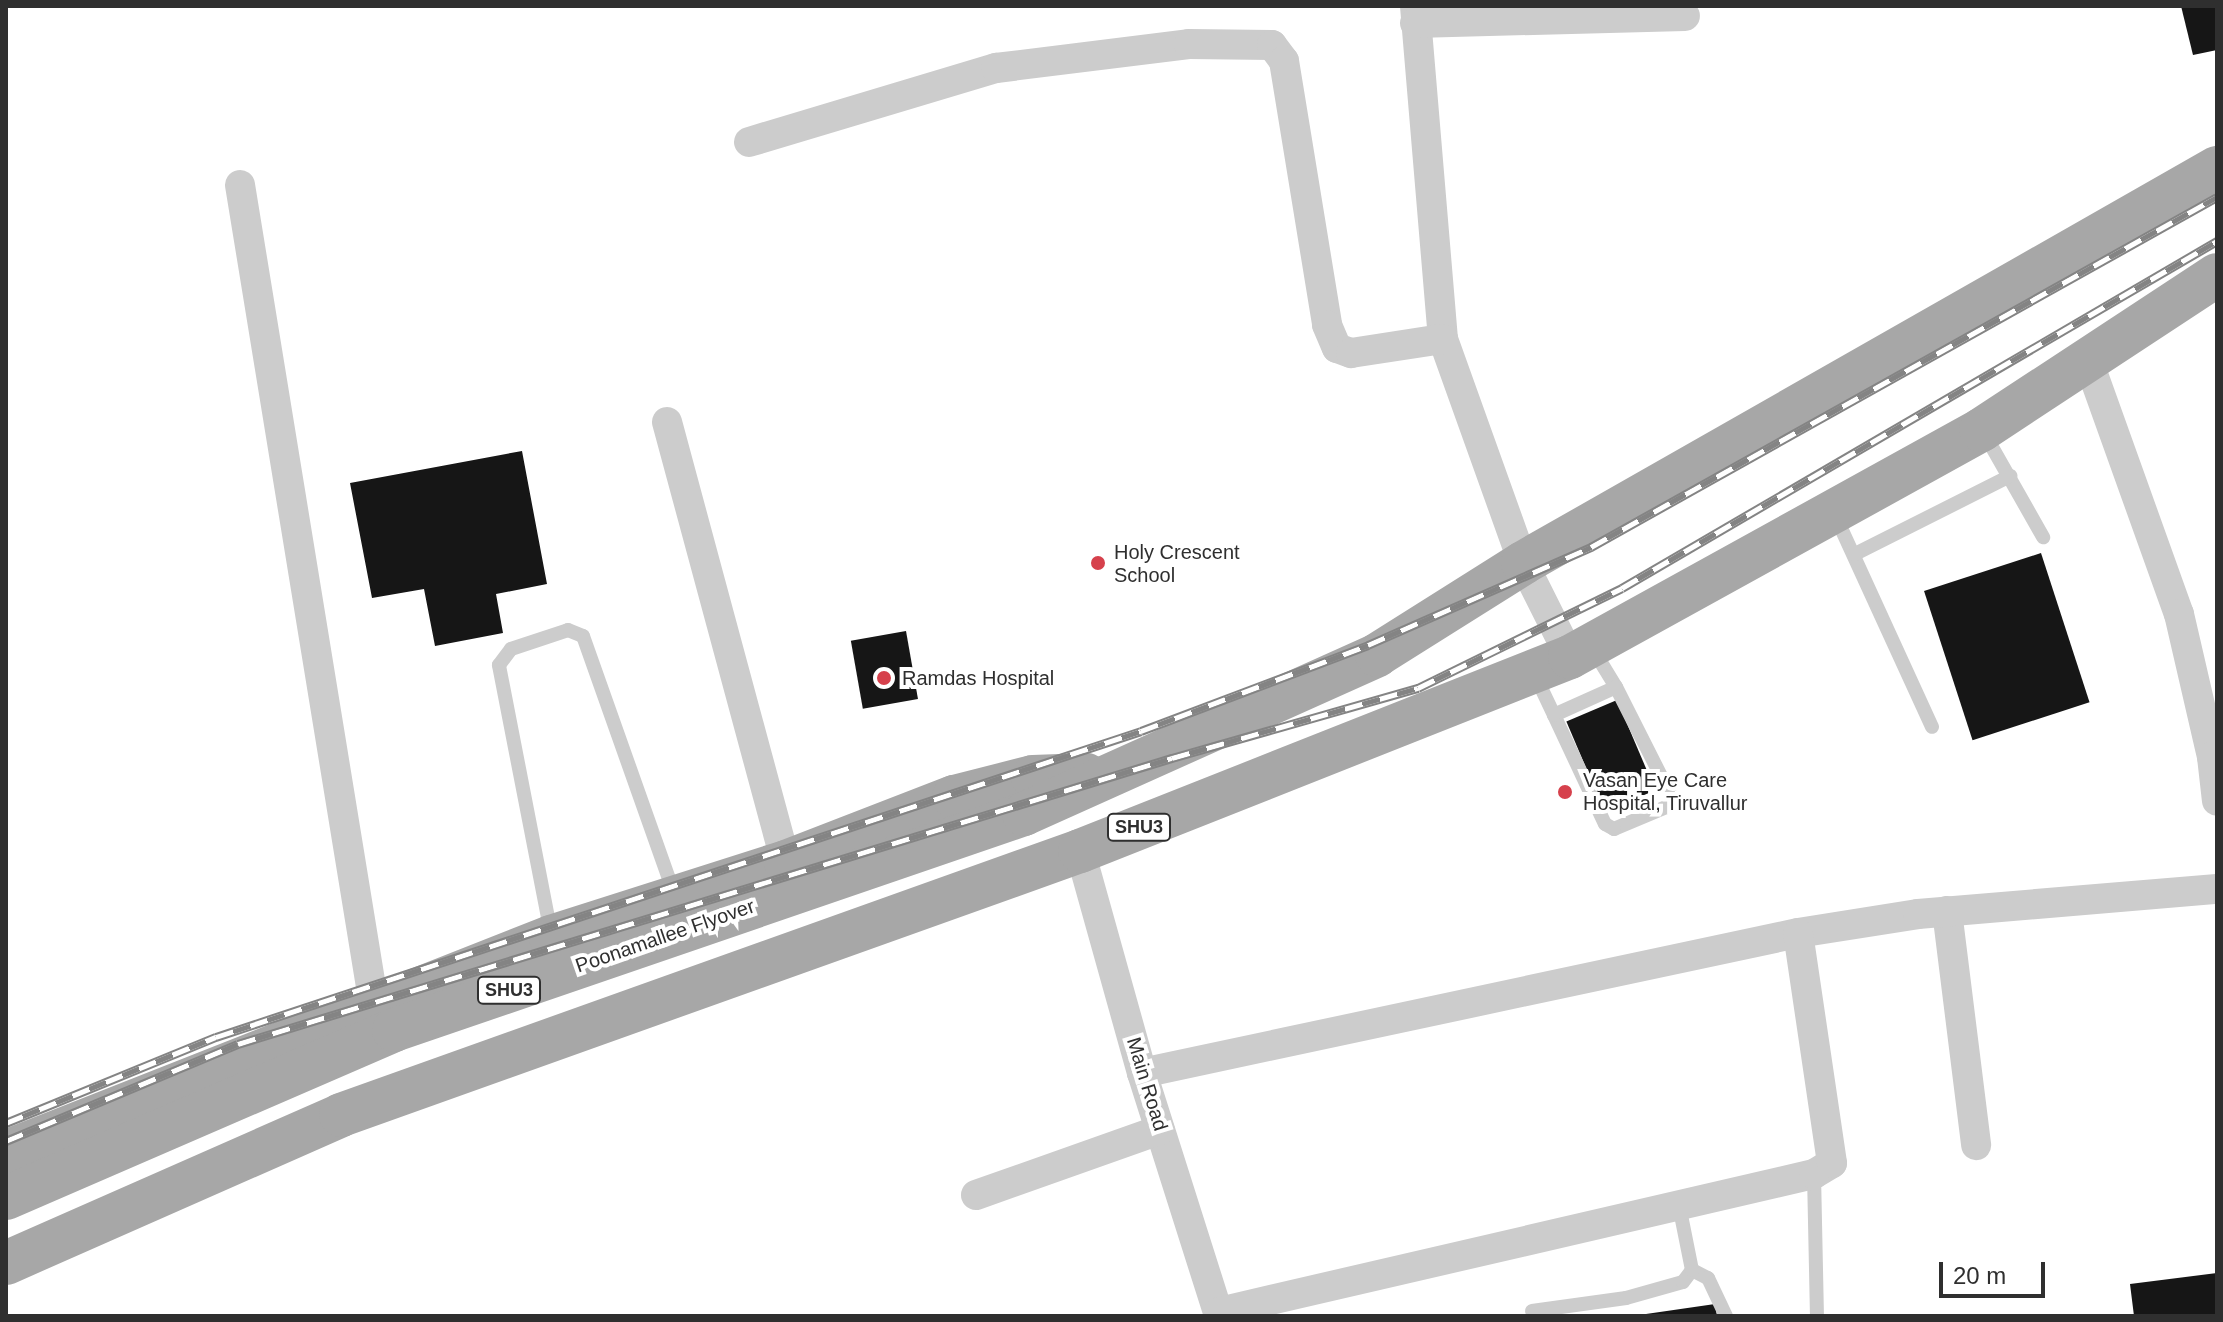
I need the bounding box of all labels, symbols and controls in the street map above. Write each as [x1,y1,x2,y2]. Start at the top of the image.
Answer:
place label: Holy Crescent School [1114,540,1240,587]
marker: Holy Crescent School [1089,554,1107,572]
place label: Ramdas Hospital [902,666,1054,690]
marker: Ramdas Hospital [873,667,895,689]
place label: Vasan Eye Care Hospital, Tiruvallur [1583,768,1748,815]
marker: Vasan Eye Care Hospital, Tiruvallur [1554,781,1576,803]
road number: SHU3 [1105,813,1173,841]
street label: Poonamallee Flyover [572,894,758,978]
road number: SHU3 [475,976,543,1004]
street label: Main Road [1121,1034,1173,1134]
scale bar [1943,1246,2049,1296]
text: 20 m [1953,1262,2006,1289]

